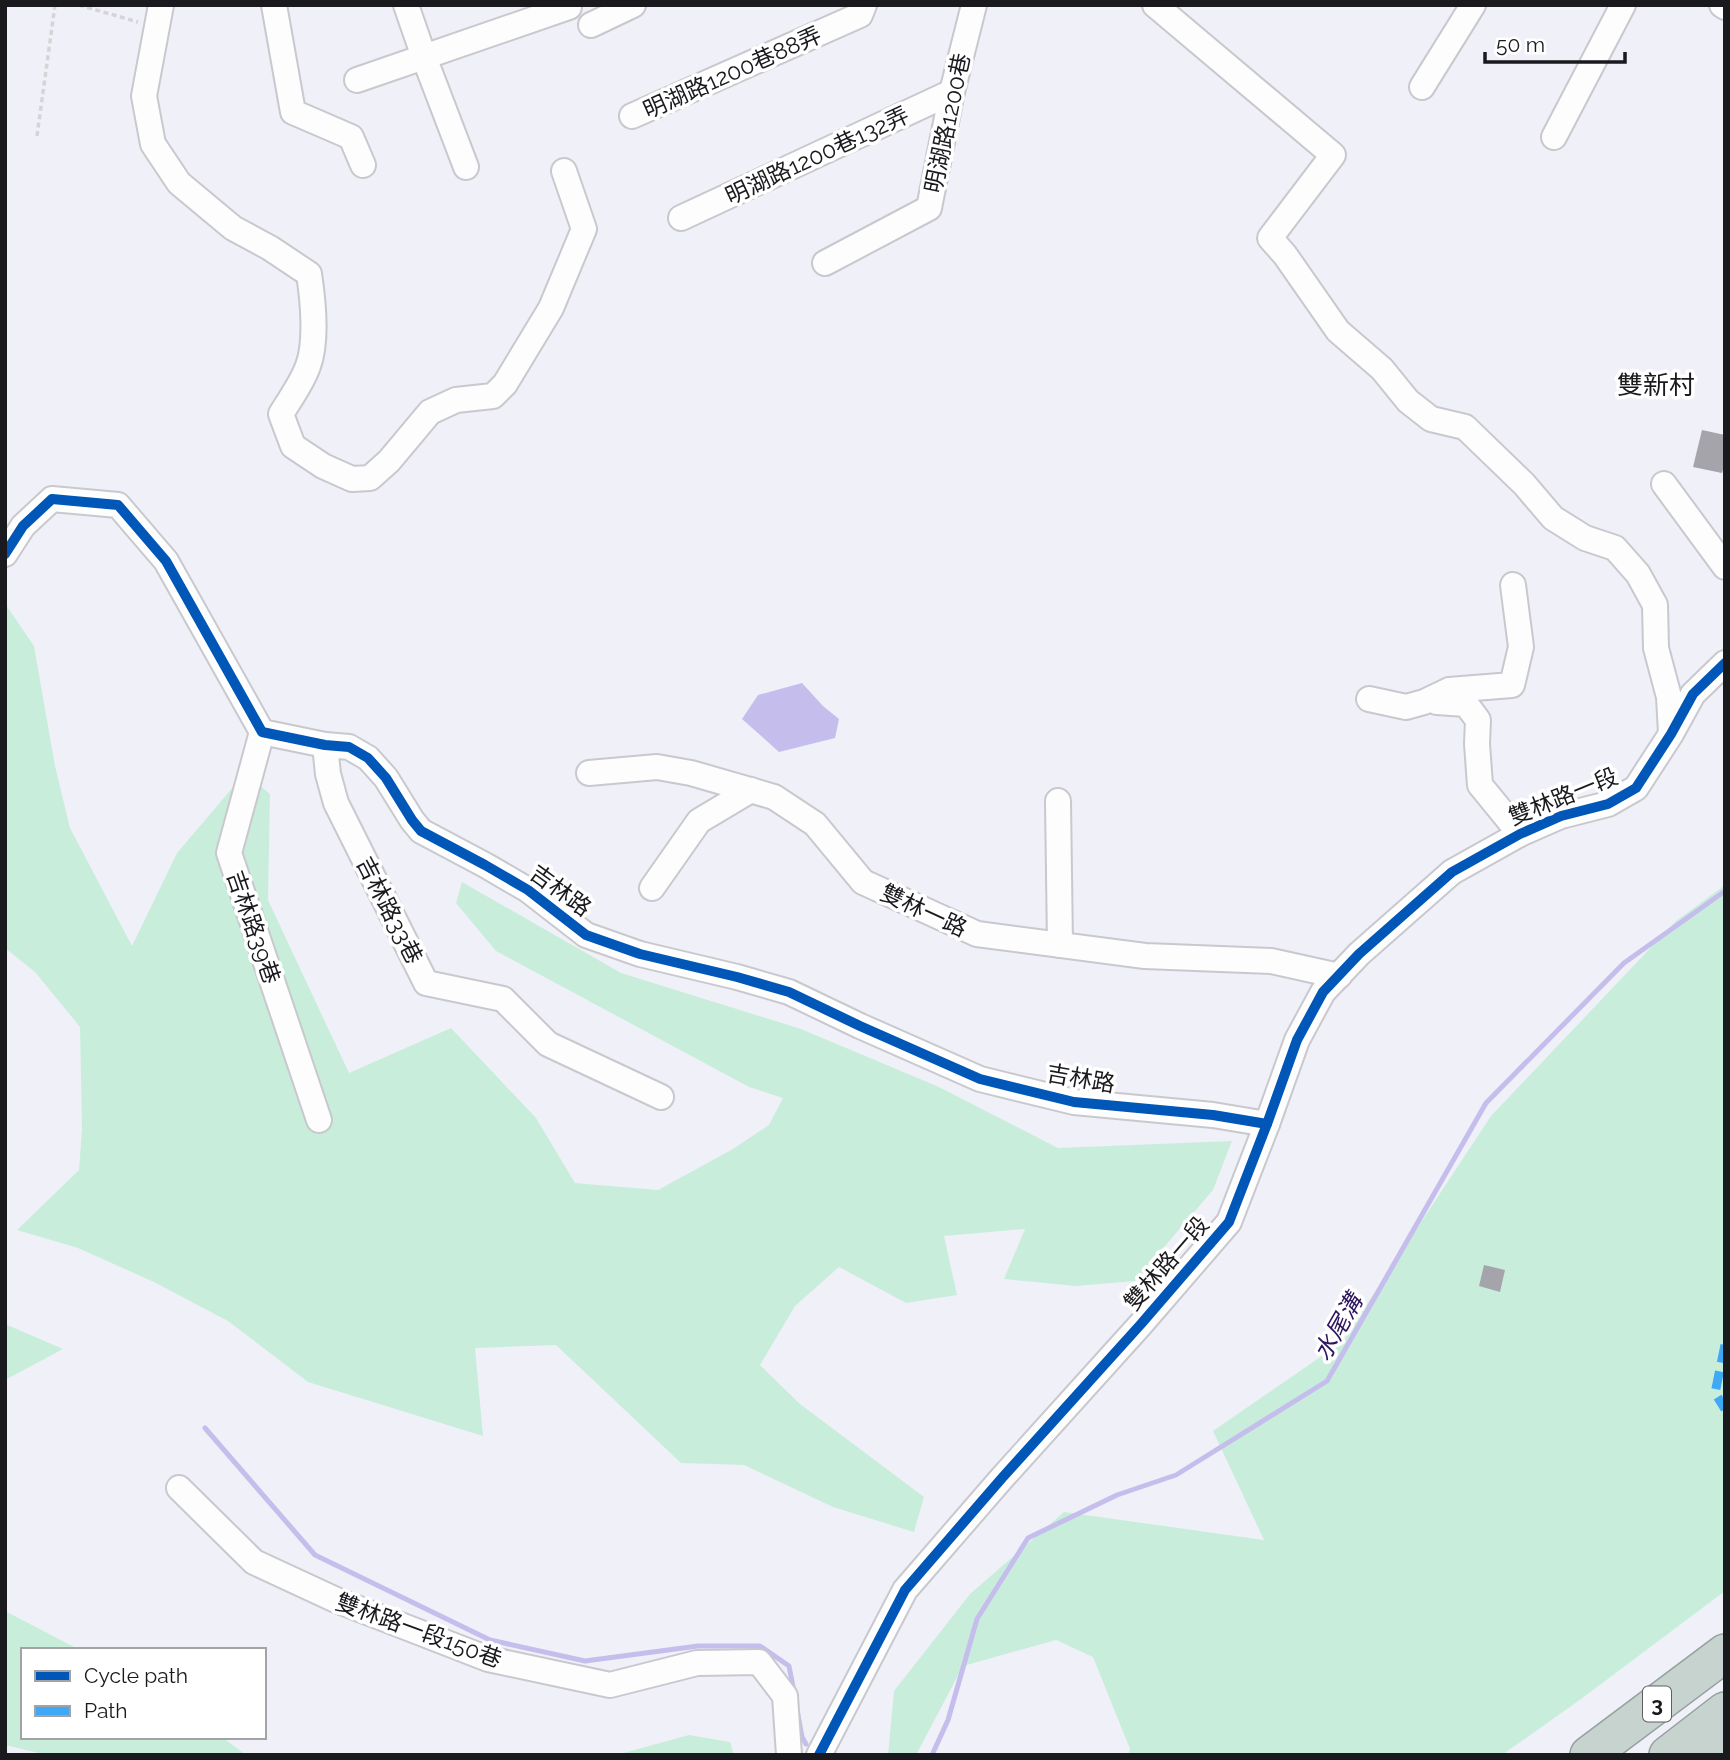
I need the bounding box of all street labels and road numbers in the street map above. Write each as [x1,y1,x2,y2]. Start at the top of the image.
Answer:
street label: 明湖路1200巷88弄 [639,21,825,123]
street label: 明湖路1200巷 [919,51,975,195]
street label: 明湖路1200巷132弄 [721,101,913,209]
street label: 雙林路一段 [1505,762,1621,830]
street label: 吉林路33巷 [352,852,428,968]
street label: 吉林路 [525,859,597,921]
street label: 吉林路39巷 [222,867,286,987]
street label: 雙林一路 [877,878,971,942]
street label: 吉林路 [1045,1059,1117,1097]
street label: 雙林路一段 [1118,1211,1214,1315]
street label: 雙林路一段150巷 [332,1587,506,1673]
road number: 3 [1643,1686,1671,1722]

